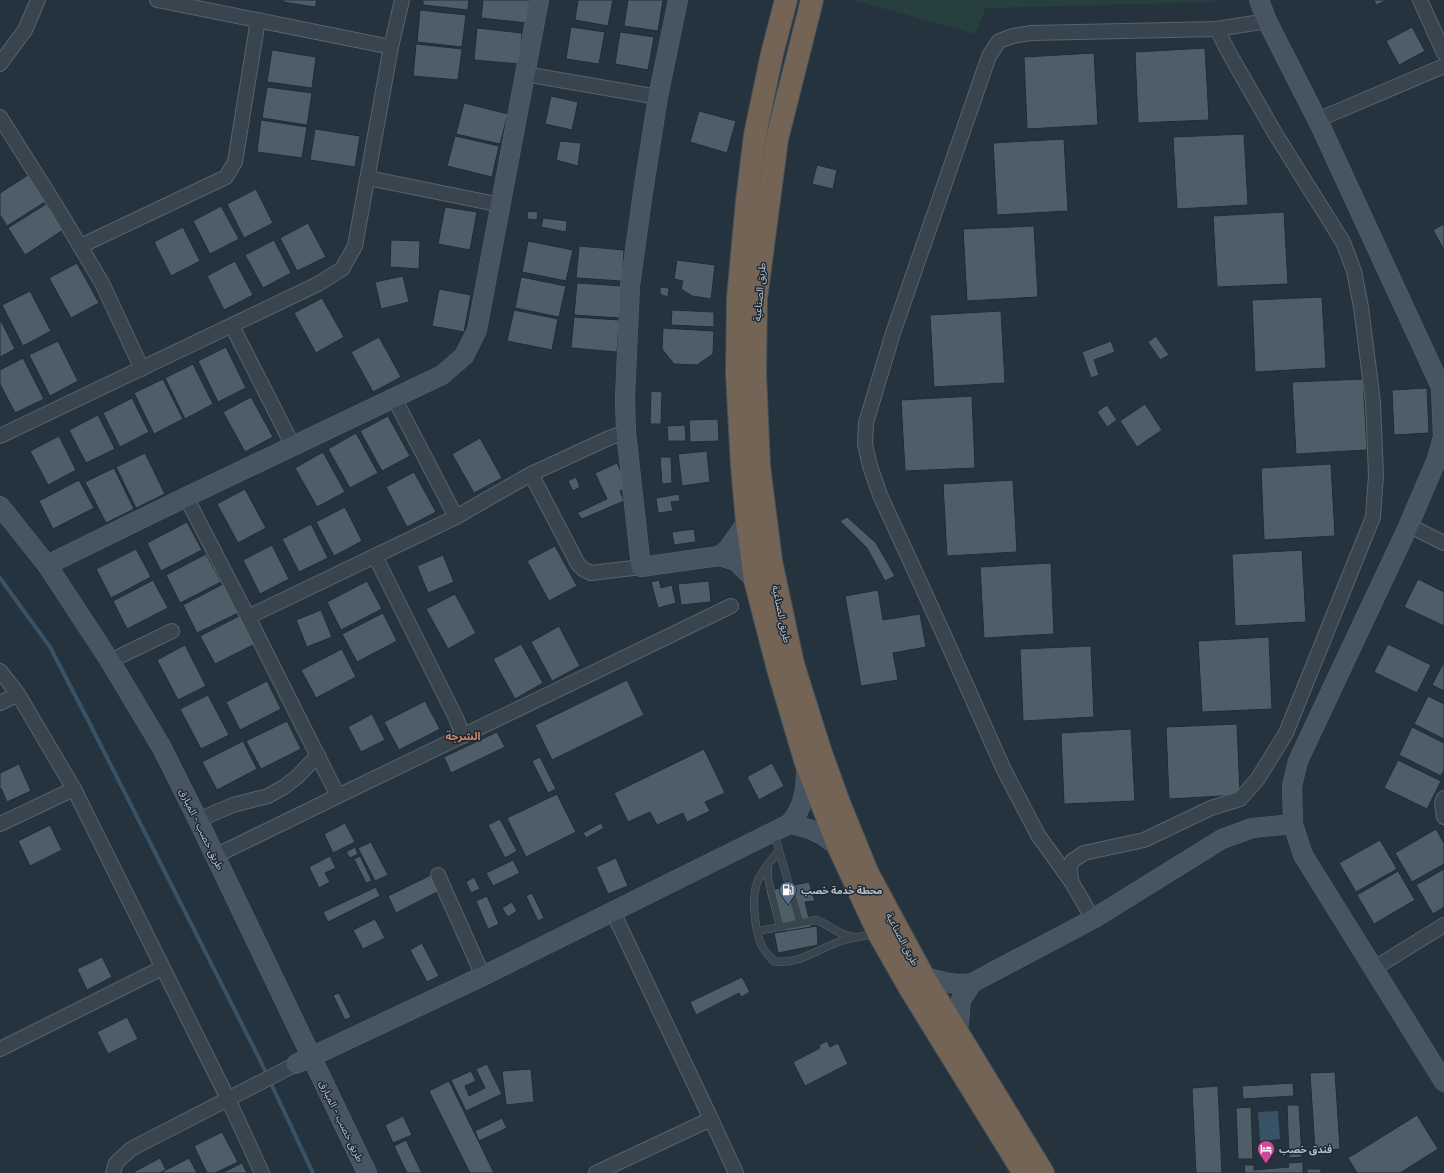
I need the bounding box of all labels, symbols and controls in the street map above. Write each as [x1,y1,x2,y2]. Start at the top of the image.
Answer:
street label: طريق الصناعية [750,262,769,322]
street label: طريق الصناعية [769,584,794,644]
district label: الشرجة [445,729,481,743]
street label: طريق خصب - المبارق [176,786,227,872]
fuel station icon: محطة خدمة خصب [778,880,798,905]
place label: محطة خدمة خصب [801,884,883,897]
street label: طريق الصناعية [883,910,922,968]
street label: طريق خصب - المبارق [316,1078,367,1164]
hotel icon: فندق خصب [1256,1139,1276,1164]
place label: فندق خصب [1279,1143,1332,1156]

